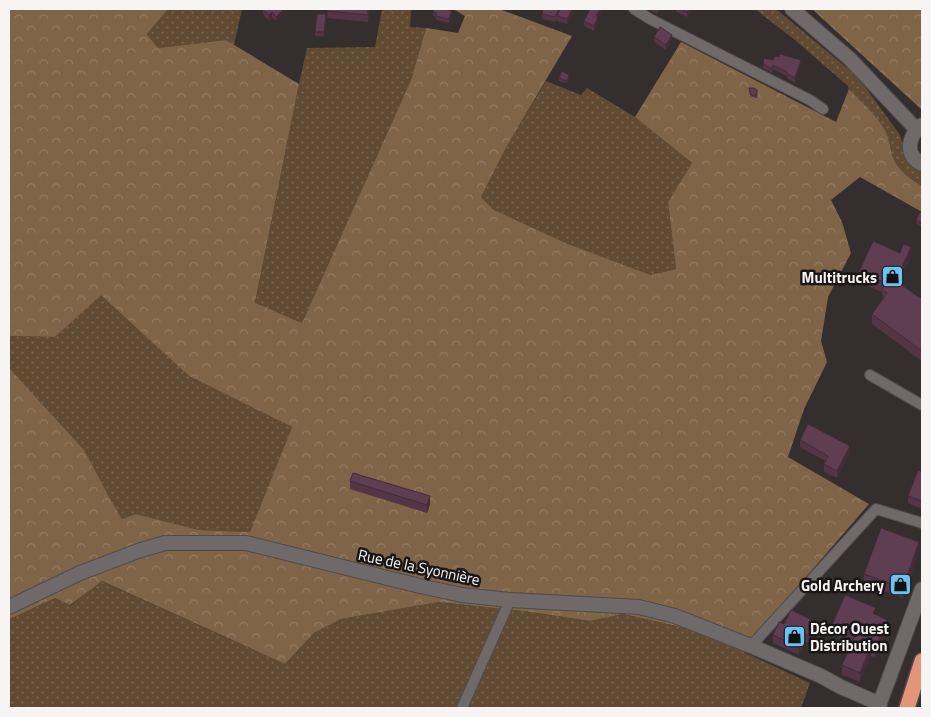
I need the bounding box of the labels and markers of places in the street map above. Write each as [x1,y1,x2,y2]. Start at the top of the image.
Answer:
shop icon: Multitrucks [881,265,905,289]
place label: Multitrucks [802,266,877,289]
shop icon: Gold Archery [888,573,912,597]
place label: Gold Archery [801,574,884,597]
place label: Décor Ouest Distribution [810,617,890,657]
shop icon: Décor Ouest Distribution [782,625,806,649]

